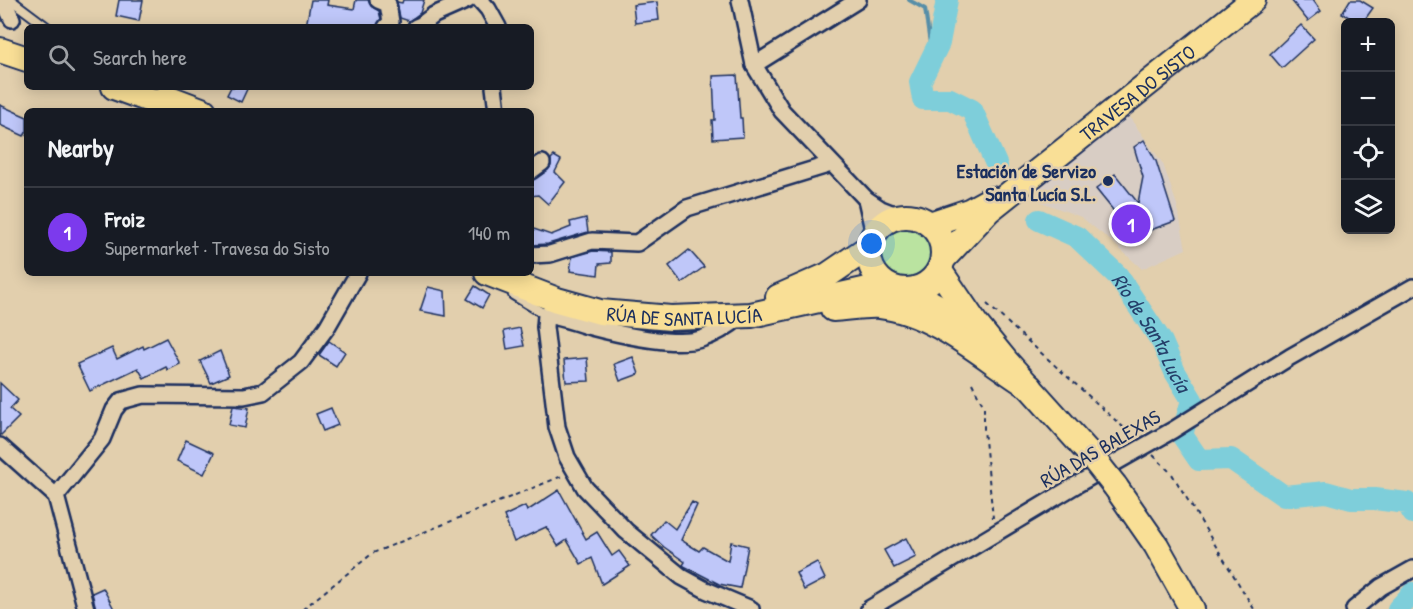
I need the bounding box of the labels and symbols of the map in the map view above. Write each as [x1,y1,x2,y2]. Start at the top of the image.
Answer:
street label: TRAVESA DO SISTO [1074,38,1201,147]
place label: Estación de Servizo Santa Lucía S.L. [957,157,1096,207]
marker: Estación de Servizo Santa Lucía S.L. [1101,174,1115,188]
pin: 1 [1112,202,1150,246]
your location [857,229,886,258]
water label: Río de Santa Lucía [1105,267,1200,400]
street label: RÚA DE SANTA LUCÍA [606,299,764,332]
street label: RÚA DAS BALEXAS [1035,403,1165,493]

